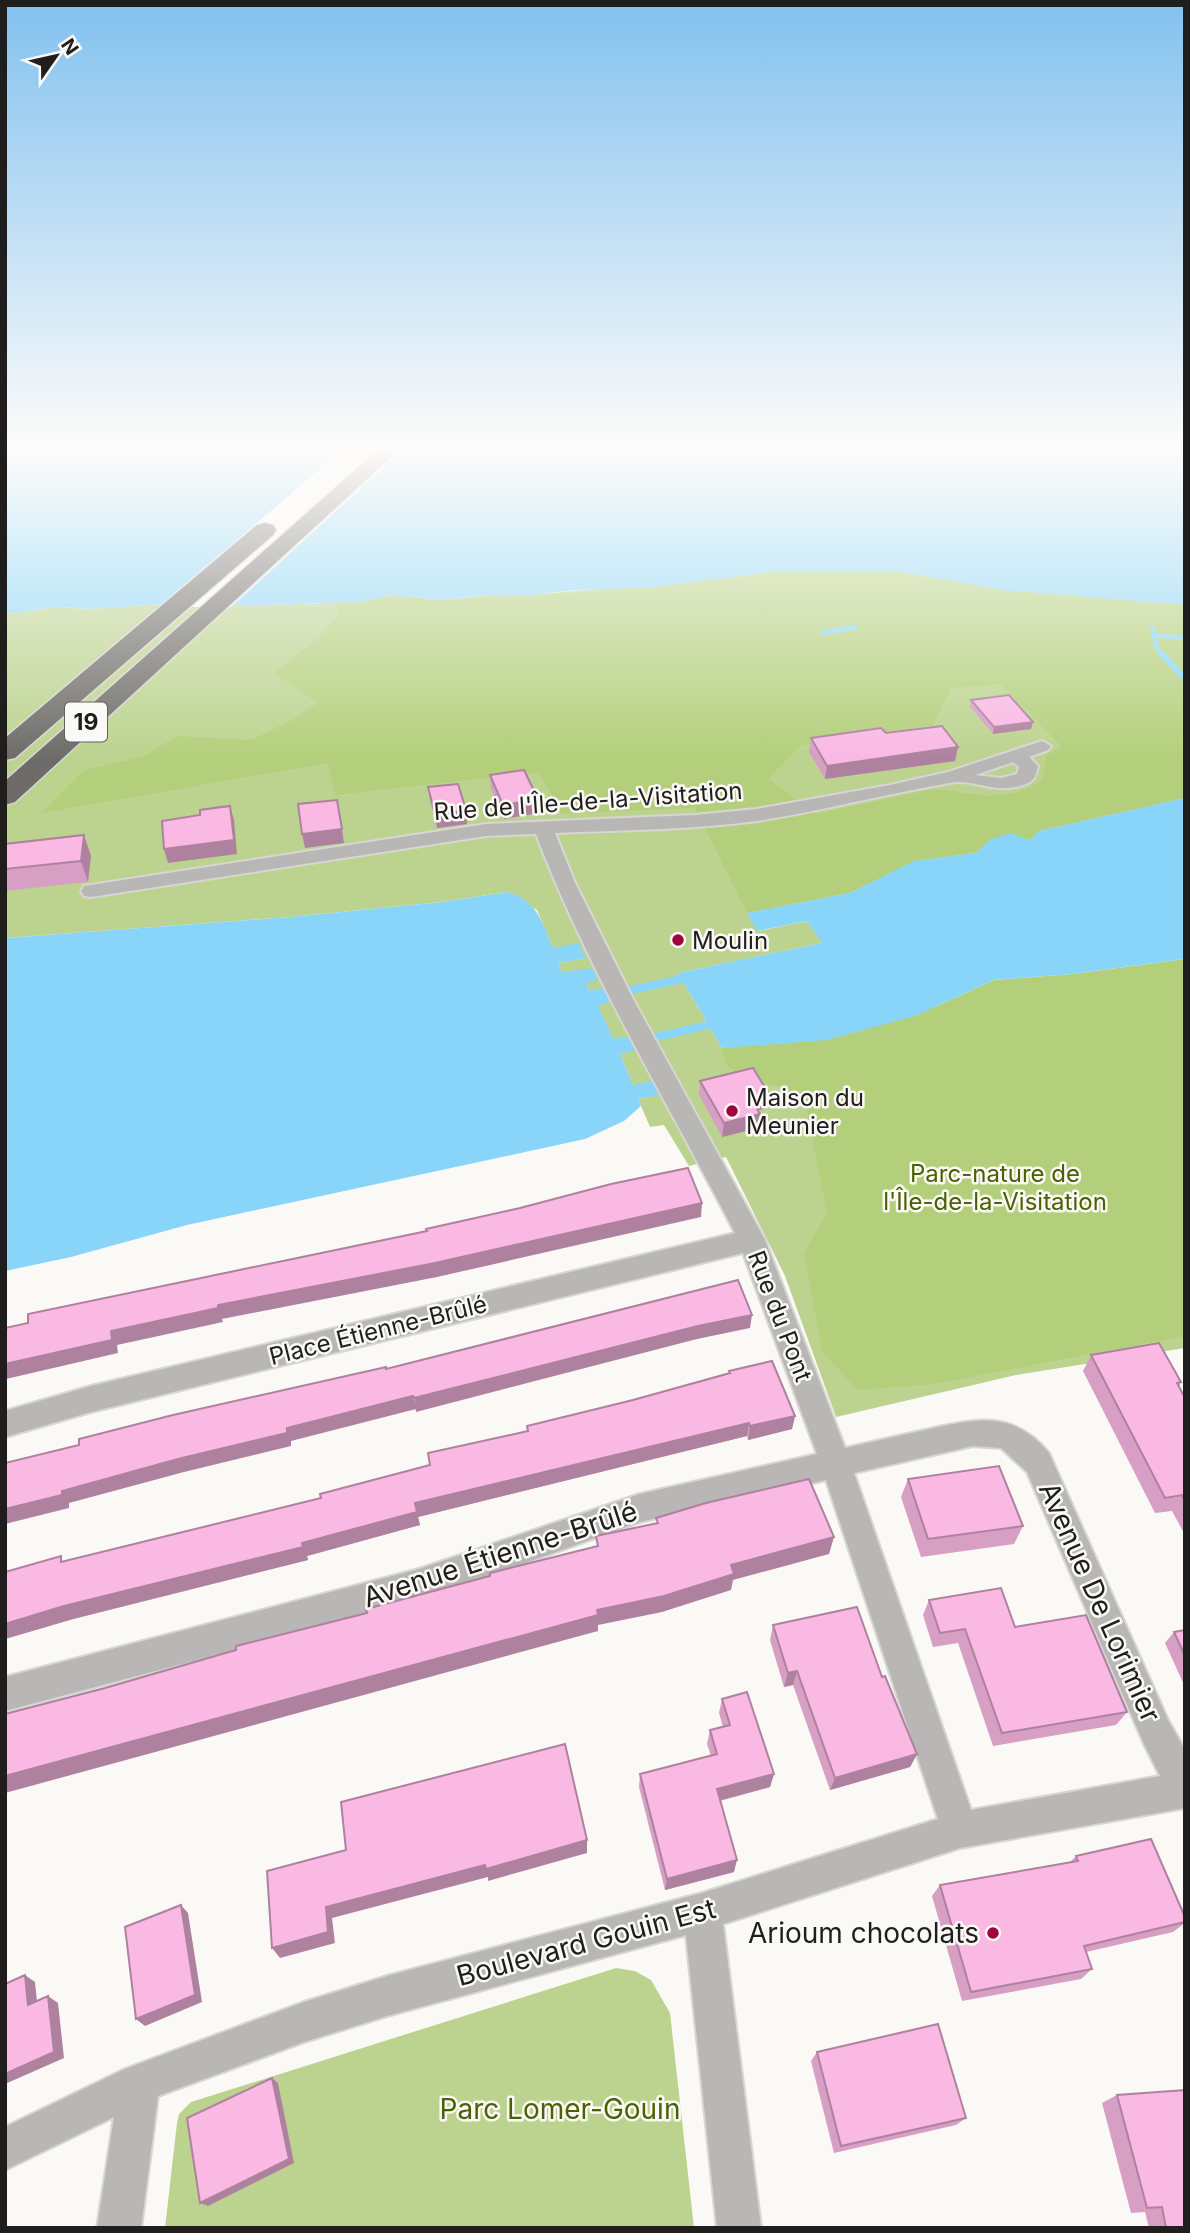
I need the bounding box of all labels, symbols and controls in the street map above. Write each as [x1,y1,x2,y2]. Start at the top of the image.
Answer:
north arrow [21,21,91,91]
text: N [56,34,83,59]
road number: 19 [65,702,107,742]
street label: Rue de l'Île-de-la-Visitation [433,775,743,826]
place label: Moulin [692,926,768,955]
marker: Moulin [670,932,686,948]
place label: Maison du Meunier [746,1083,864,1140]
marker: Maison du Meunier [724,1103,740,1119]
park label: Parc-nature de l'Île-de-la-Visitation [883,1159,1107,1216]
street label: Rue du Pont [742,1247,818,1386]
street label: Place Étienne-Brûlé [266,1288,490,1371]
street label: Avenue De Lorimier [1032,1477,1168,1727]
street label: Avenue Étienne-Brûlé [358,1493,641,1614]
street label: Boulevard Gouin Est [453,1891,719,1993]
place label: Arioum chocolats [748,1916,979,1950]
marker: Arioum chocolats [985,1925,1001,1941]
park label: Parc Lomer-Gouin [440,2092,680,2126]

